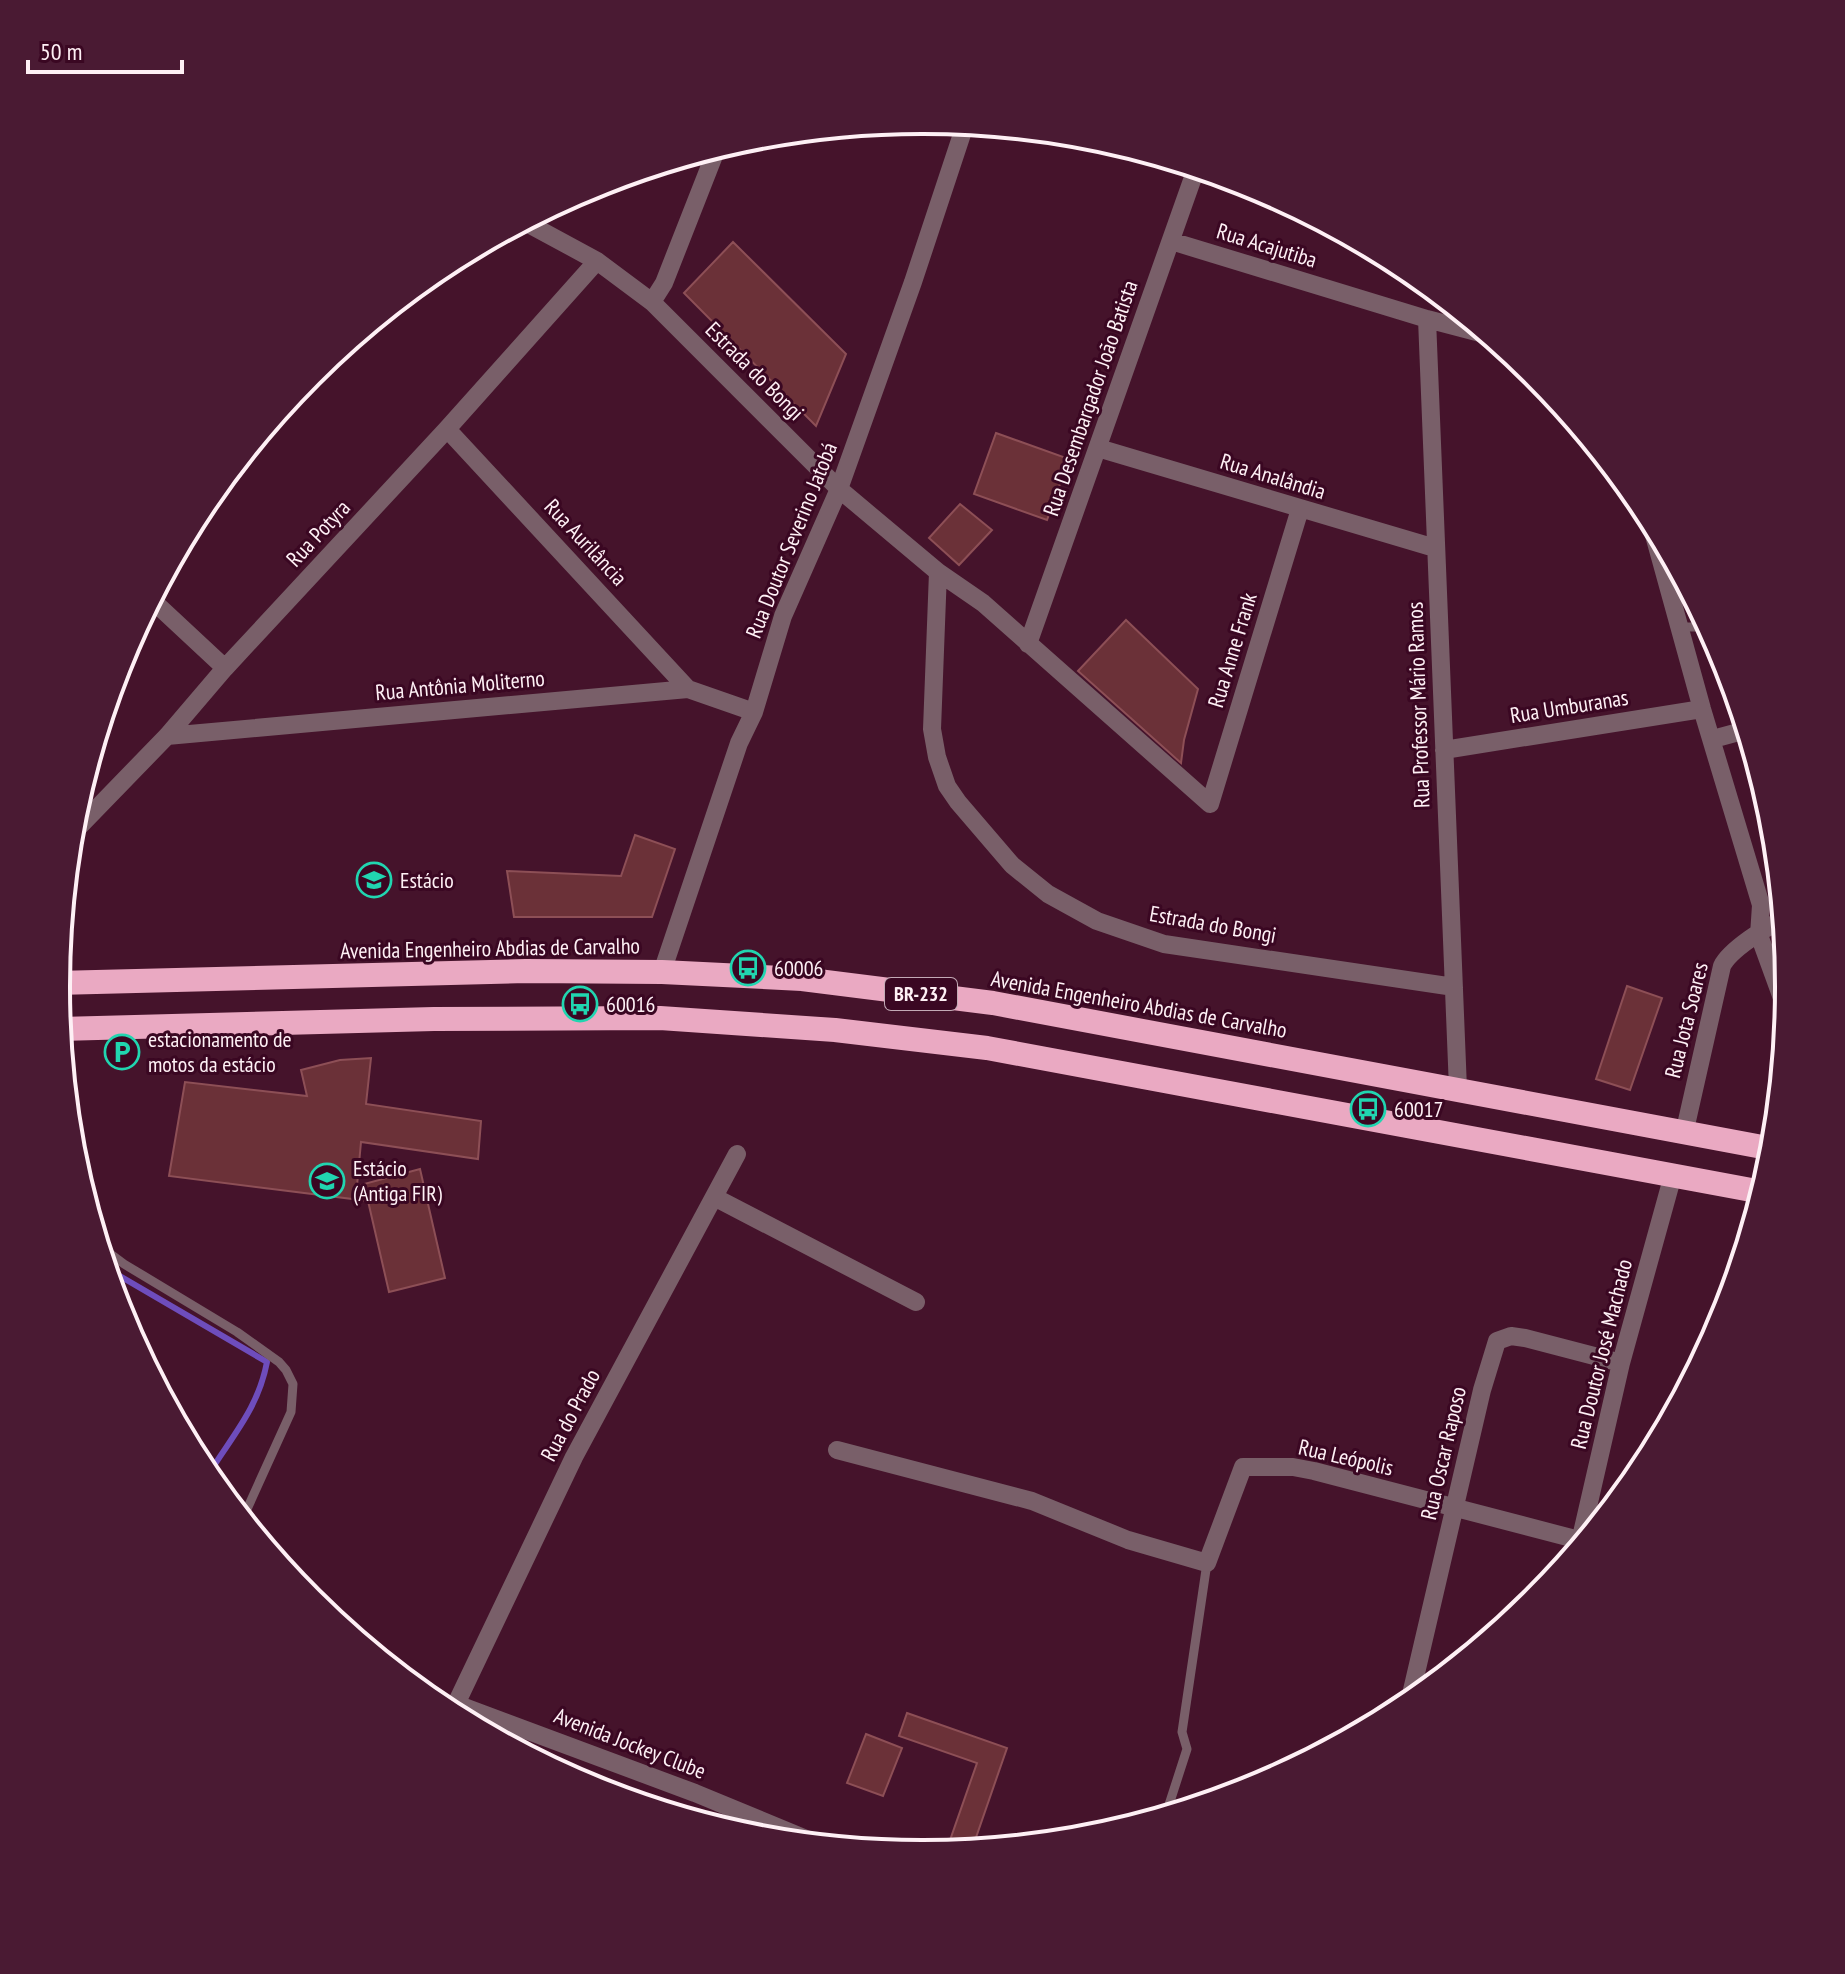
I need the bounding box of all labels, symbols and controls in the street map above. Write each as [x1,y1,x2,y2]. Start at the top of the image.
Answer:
scale bar [28,24,182,74]
text: 50 m [40,36,82,67]
street label: Rua Acajutiba [1214,217,1320,273]
street label: Rua Desembargador João Batista [1036,276,1144,520]
street label: Estrada do Bongi [700,316,810,426]
street label: Rua Doutor Severino Jatobá [739,438,843,642]
street label: Rua Analândia [1217,447,1329,505]
street label: Rua Aurilância [539,493,633,591]
street label: Rua Potyra [280,494,356,572]
street label: Rua Anne Frank [1201,589,1263,711]
street label: Rua Professor Mário Ramos [1400,601,1436,809]
street label: Rua Antônia Moliterno [374,664,546,706]
street label: Rua Umburanas [1508,683,1630,729]
school or university icon: Estácio [355,861,393,899]
place label: Estácio [400,866,454,894]
street label: Estrada do Bongi [1147,899,1279,949]
street label: Avenida Engenheiro Abdias de Carvalho [340,931,640,965]
bus stop icon: 60006 [729,949,767,987]
place label: 60006 [774,954,824,982]
street label: Rua Jota Soares [1658,959,1714,1081]
street label: Avenida Engenheiro Abdias de Carvalho [989,964,1289,1044]
road number: BR-232 [885,978,957,1010]
bus stop icon: 60016 [561,985,599,1023]
place label: 60016 [606,990,656,1018]
place label: estacionamento de motos da estácio [148,1025,292,1078]
parking icon: estacionamento de motos da estácio [103,1033,141,1071]
bus stop icon: 60017 [1349,1090,1387,1128]
place label: 60017 [1394,1095,1444,1123]
place label: Estácio (Antiga FIR) [353,1154,443,1207]
school or university icon: Estácio (Antiga FIR) [308,1162,346,1200]
street label: Rua Doutor José Machado [1564,1256,1638,1452]
street label: Rua do Prado [534,1364,606,1466]
street label: Rua Oscar Raposo [1414,1384,1472,1522]
street label: Rua Leópolis [1296,1432,1396,1482]
street label: Avenida Jockey Clube [550,1701,710,1785]

